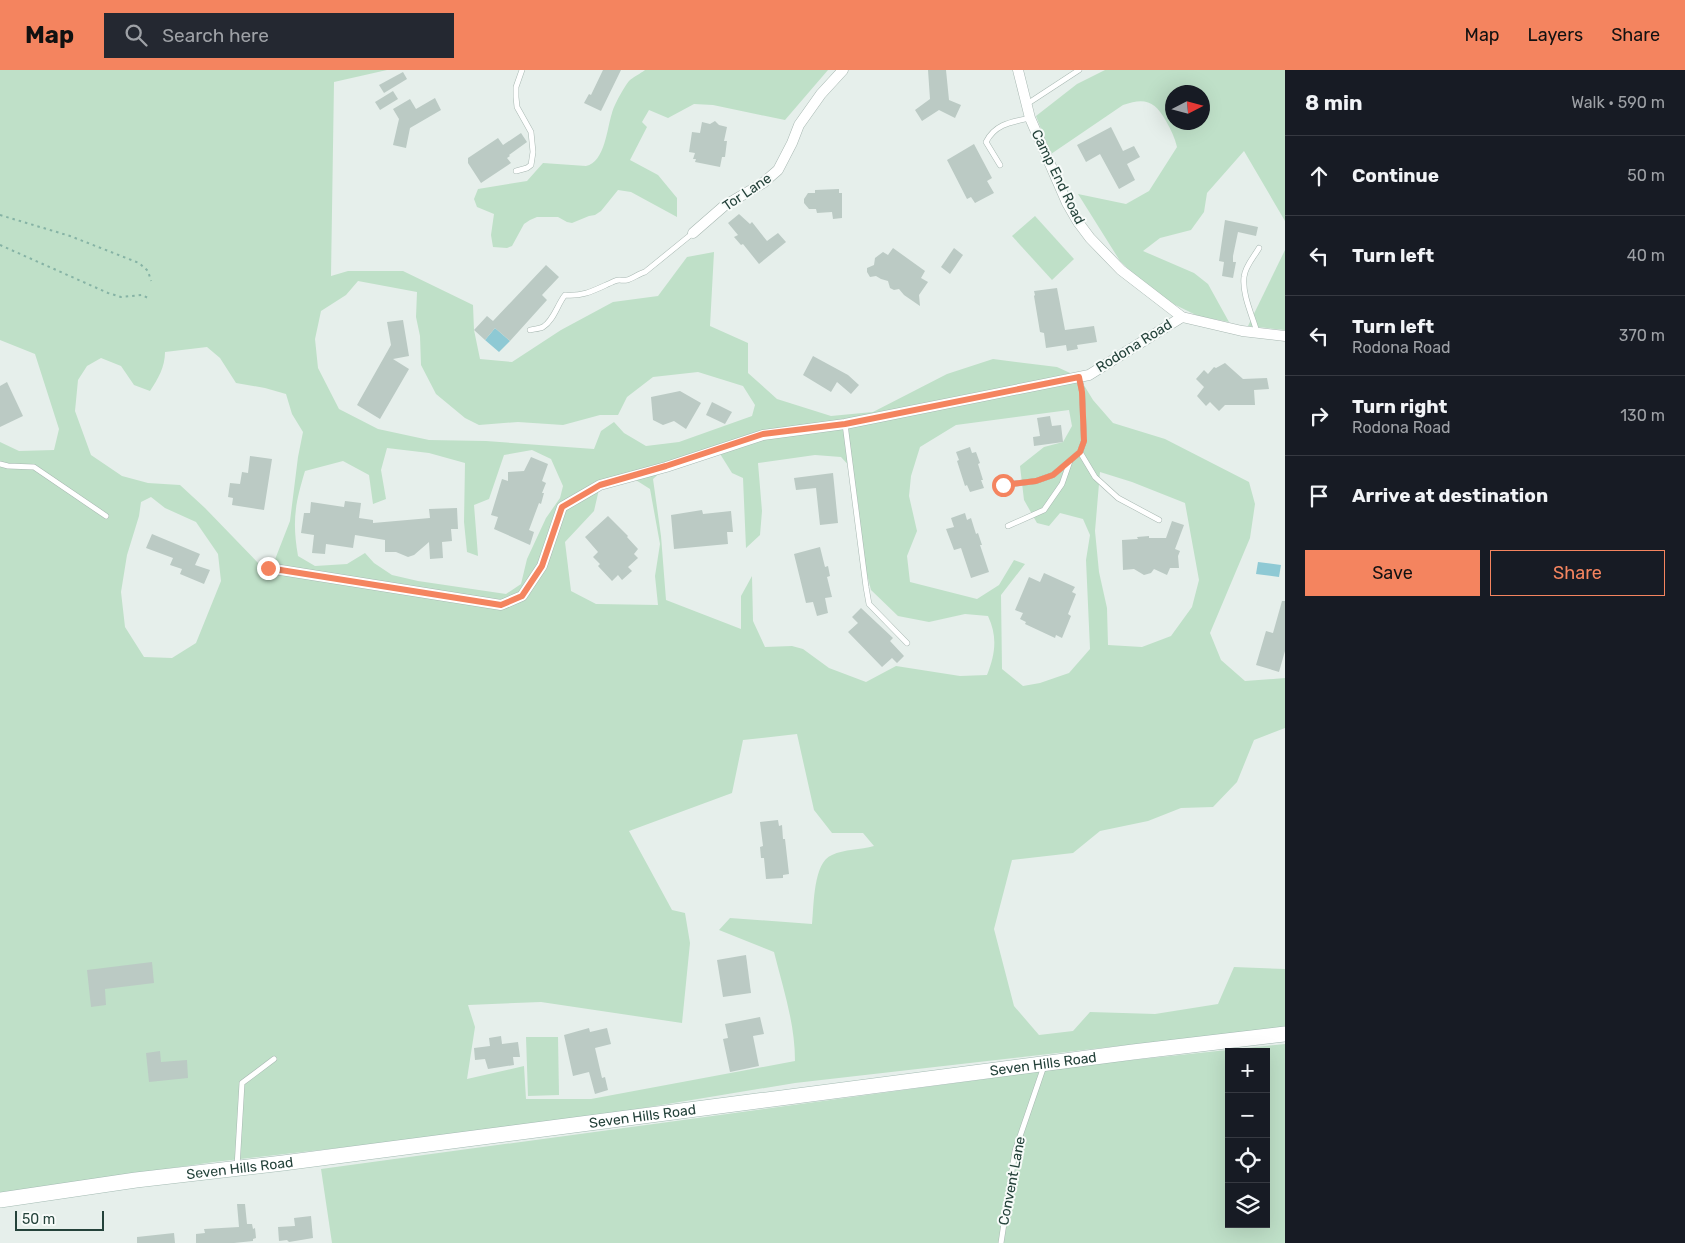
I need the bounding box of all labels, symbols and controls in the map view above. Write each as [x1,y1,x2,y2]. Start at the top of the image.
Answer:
search box [104,13,454,58]
text: Map [25,21,74,49]
icon: search [122,21,150,49]
text: Search here [162,24,269,47]
text: Map [1465,24,1500,46]
text: Layers [1528,24,1583,46]
text: Share [1611,24,1660,46]
north arrow [1165,85,1210,130]
text: 8 min [1305,90,1362,115]
text: Walk · 590 m [1571,93,1665,112]
street label: Camp End Road [1028,127,1088,227]
icon: ahead [1305,162,1333,190]
text: Continue [1352,164,1439,187]
text: 50 m [1627,166,1665,185]
street label: Tor Lane [719,169,775,214]
icon: left [1305,242,1333,270]
text: Turn left [1352,244,1434,267]
text: 40 m [1627,246,1665,265]
text: Turn left [1352,315,1434,338]
street label: Rodona Road [1093,316,1175,376]
icon: left [1305,322,1333,350]
text: 370 m [1619,326,1665,345]
text: Rodona Road [1352,338,1451,357]
text: Turn right [1352,395,1447,418]
icon: right [1305,402,1333,430]
text: 130 m [1620,406,1665,425]
text: Rodona Road [1352,418,1451,437]
route start [992,474,1015,497]
icon: arrive [1305,482,1333,510]
text: Arrive at destination [1352,484,1548,507]
button: Save [1305,550,1480,596]
button: Share [1490,550,1665,596]
route end [257,557,280,580]
street label: Seven Hills Road [989,1048,1098,1079]
map controls [1225,1048,1270,1228]
button: + [1225,1048,1270,1093]
button: − [1225,1093,1270,1138]
street label: Seven Hills Road [588,1101,697,1131]
street label: Convent Lane [995,1135,1029,1227]
button: locate [1225,1138,1270,1183]
street label: Seven Hills Road [185,1153,294,1183]
button: layers [1225,1183,1270,1228]
scale bar [15,1208,104,1231]
text: 50 m [22,1211,55,1228]

